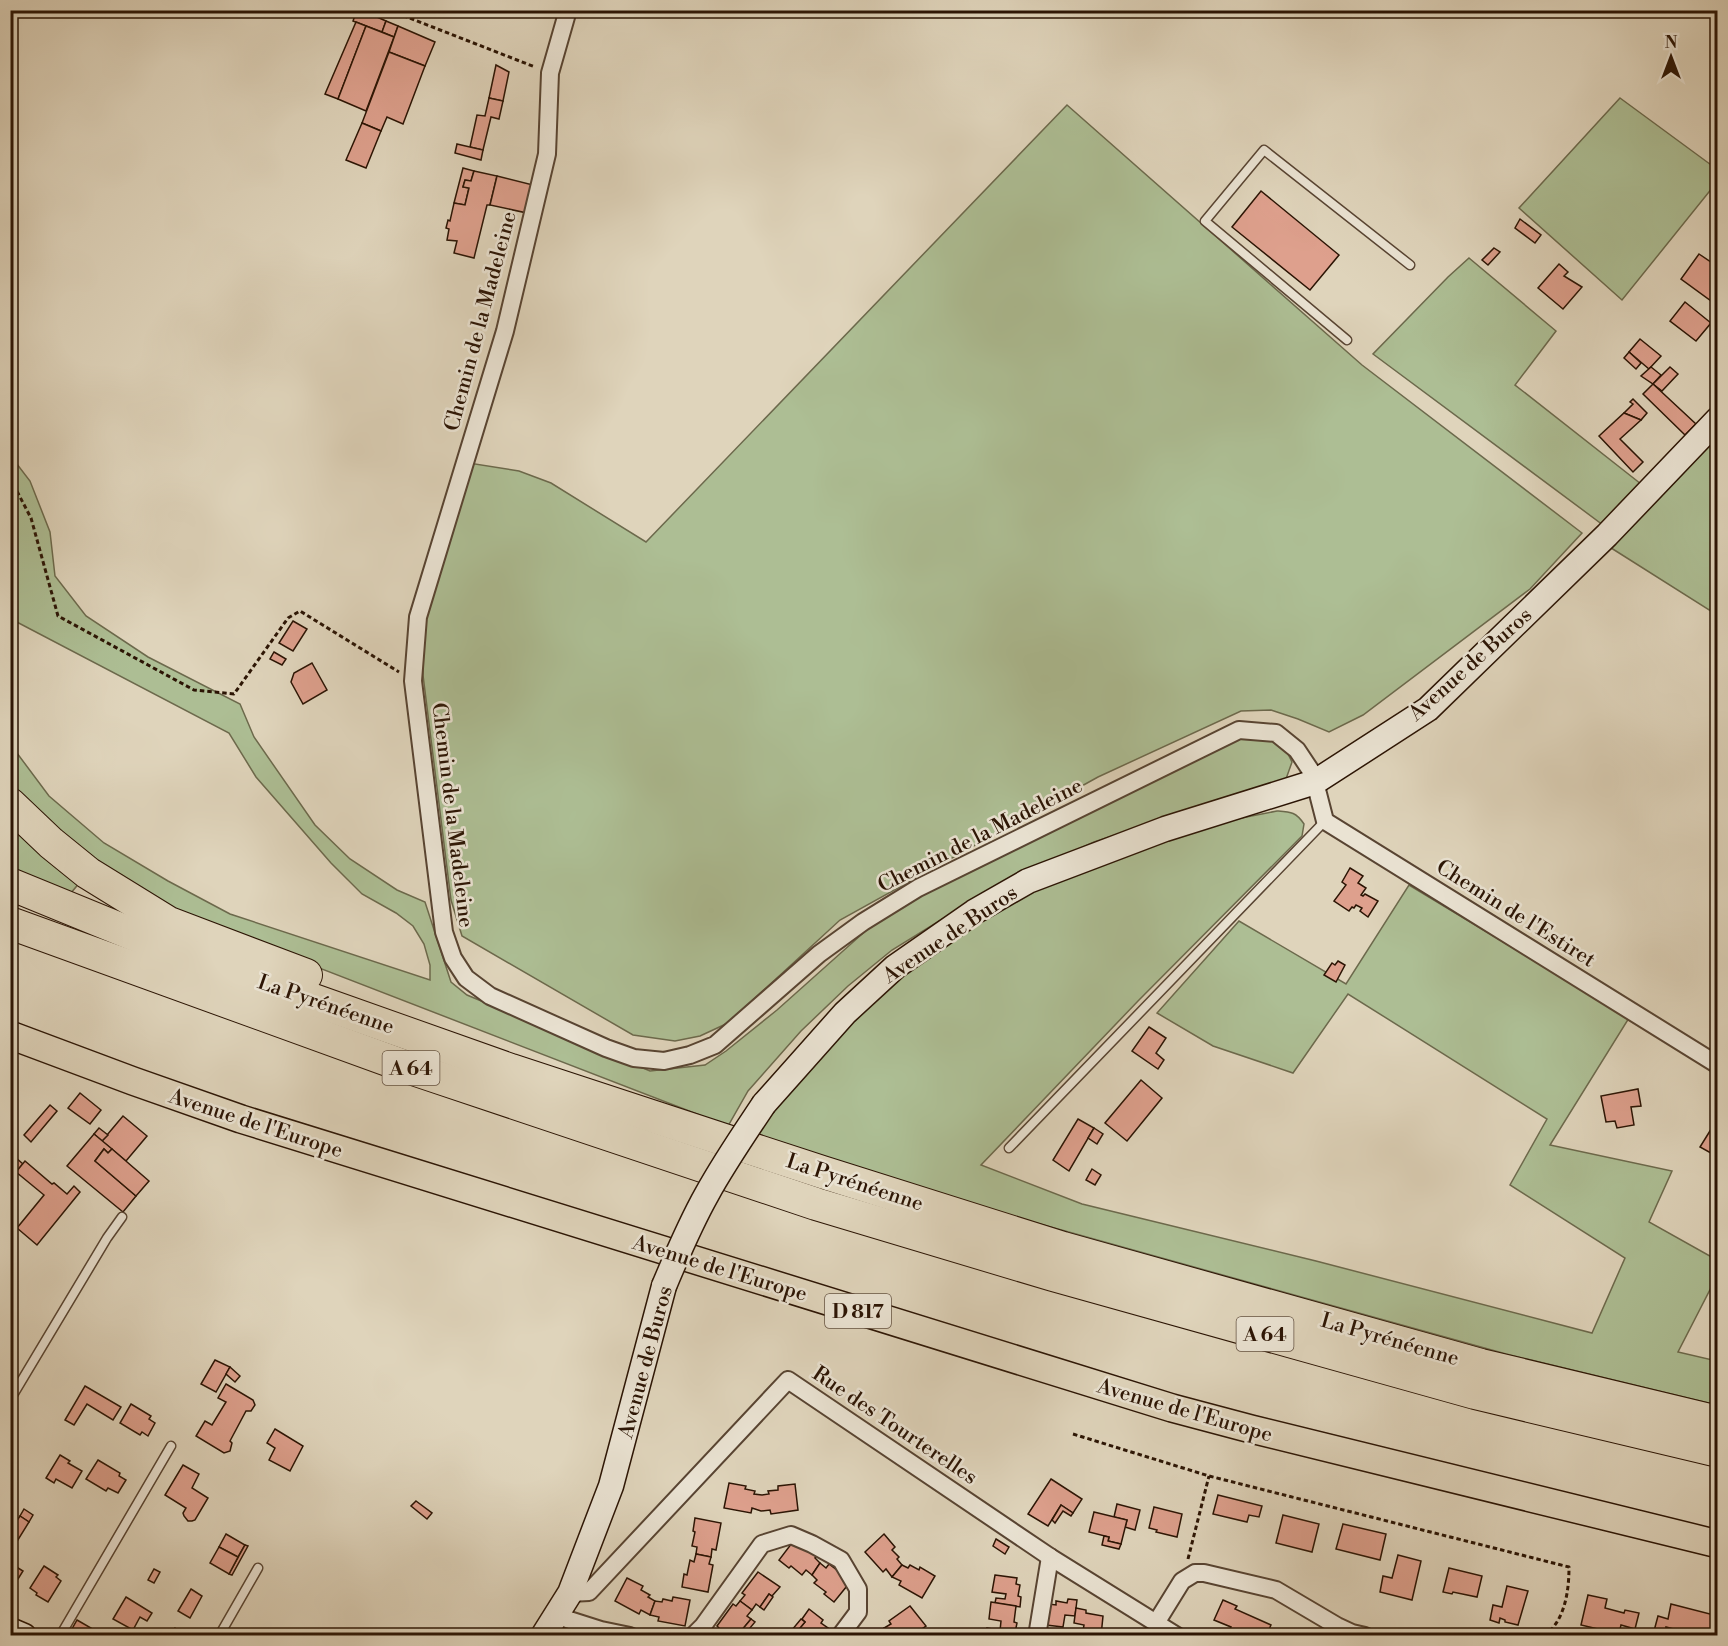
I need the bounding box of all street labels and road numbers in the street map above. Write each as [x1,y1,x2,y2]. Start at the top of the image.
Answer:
street label: Chemin de la Madeleine [439,209,523,434]
street label: Avenue de Buros [1403,603,1538,728]
street label: Chemin de la Madeleine [425,701,479,929]
street label: Chemin de la Madeleine [874,773,1087,899]
street label: Chemin de l'Estiret [1431,854,1600,974]
street label: Avenue de Buros [877,880,1023,990]
street label: La Pyrénéenne [254,969,397,1040]
road number: A 64 [382,1051,440,1085]
street label: Avenue de l'Europe [165,1083,346,1164]
street label: La Pyrénéenne [783,1149,927,1217]
street label: Avenue de l'Europe [628,1230,810,1308]
street label: Avenue de Buros [613,1283,679,1442]
road number: D 817 [825,1294,891,1328]
street label: La Pyrénéenne [1318,1308,1462,1372]
road number: A 64 [1236,1317,1294,1351]
street label: Rue des Tourterelles [807,1361,982,1491]
street label: Avenue de l'Europe [1093,1373,1275,1448]

